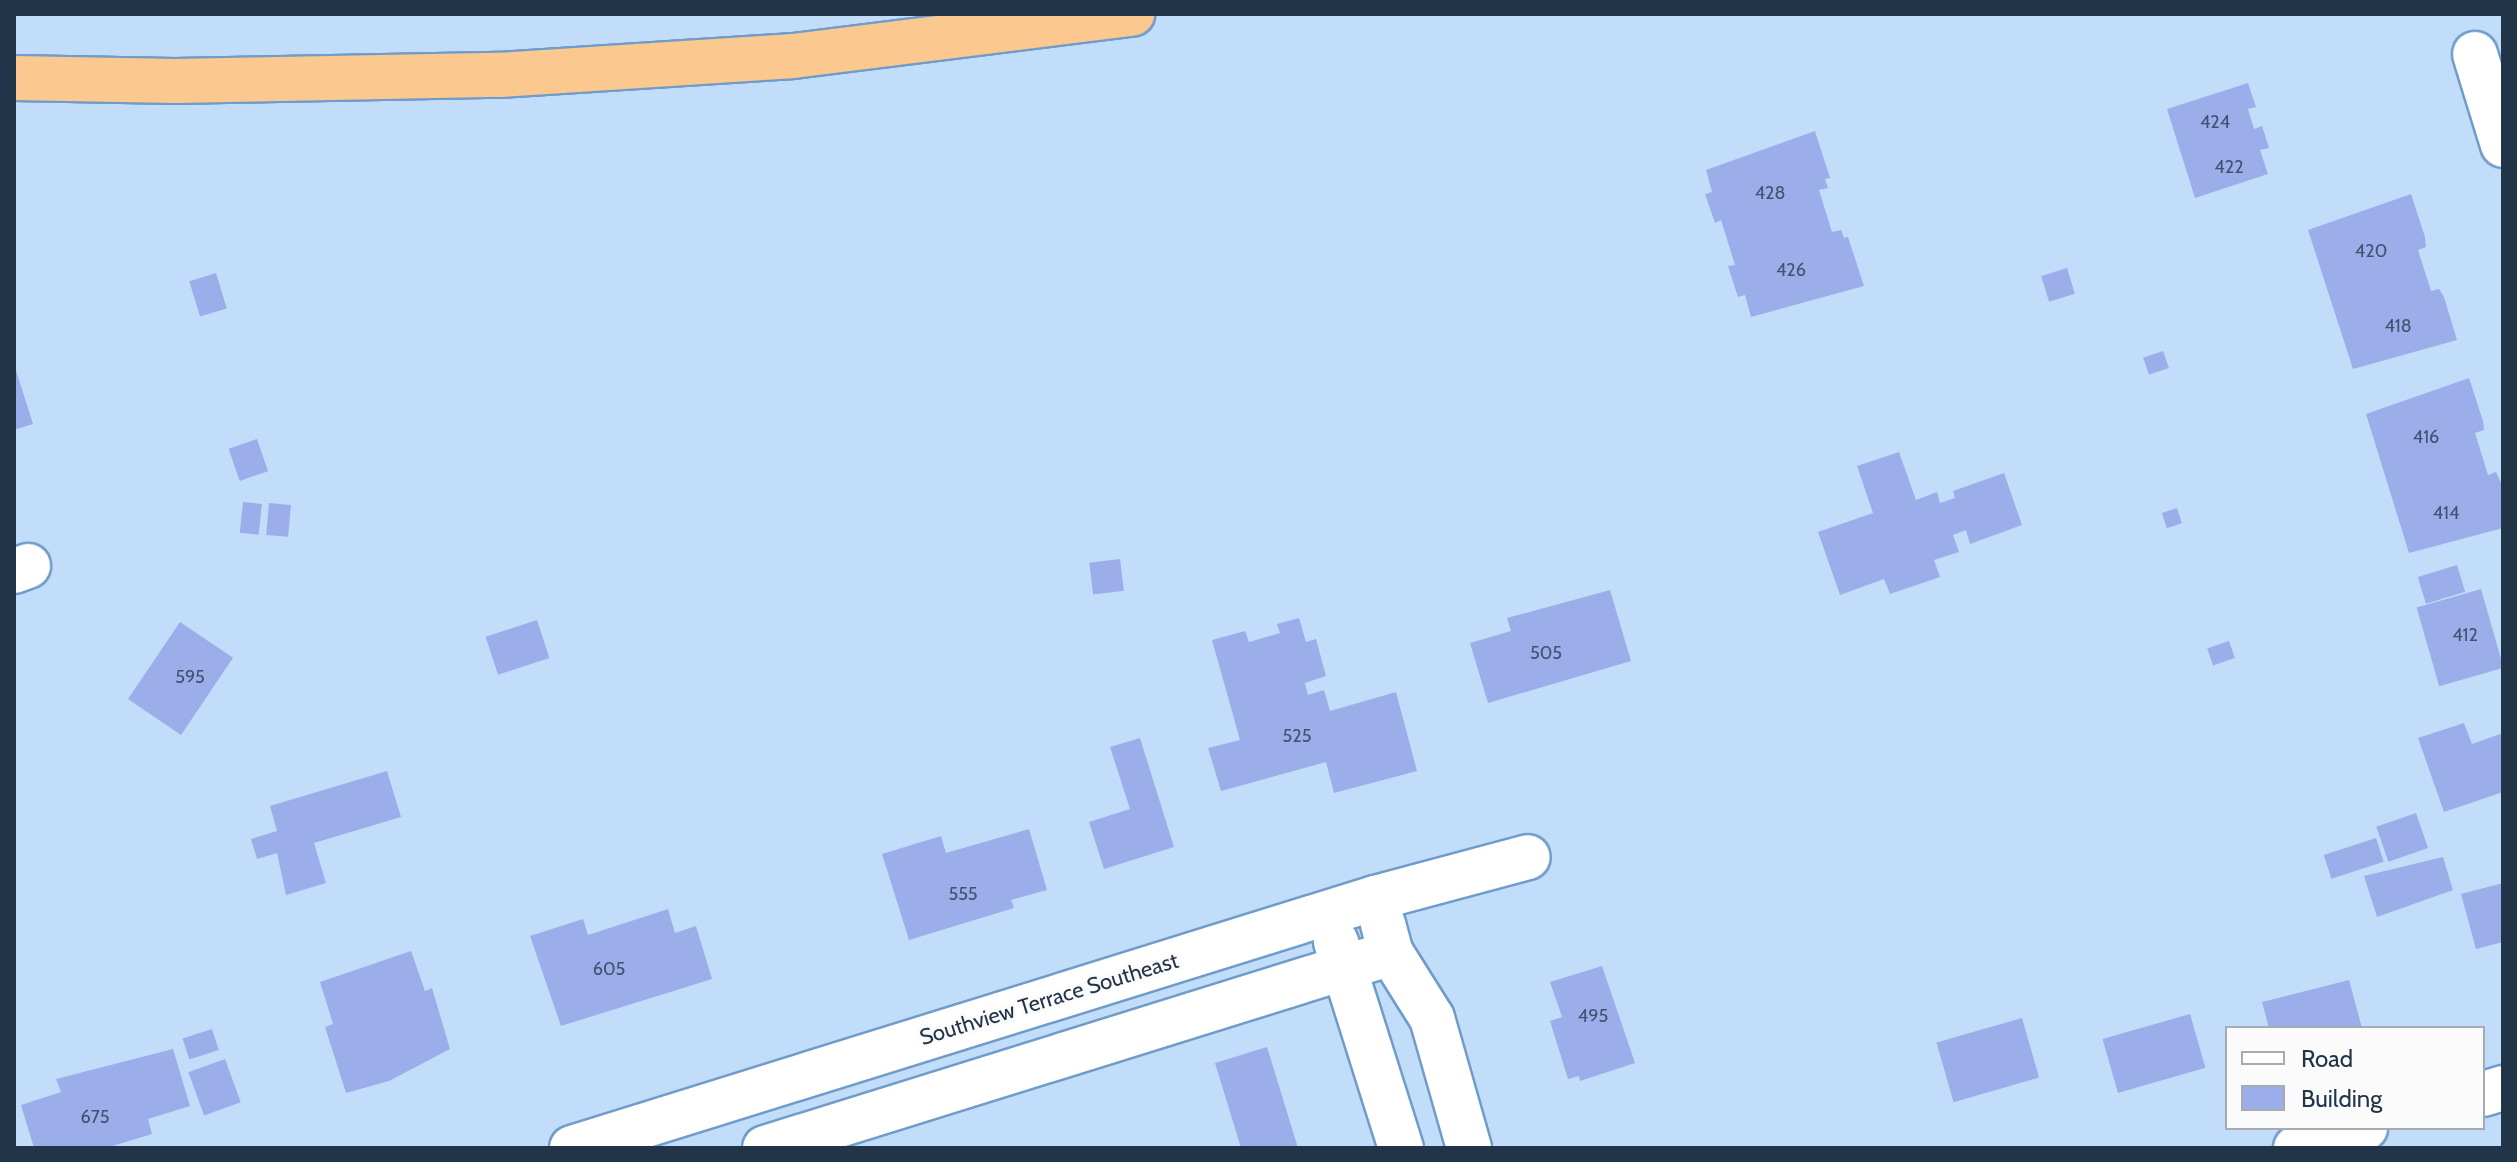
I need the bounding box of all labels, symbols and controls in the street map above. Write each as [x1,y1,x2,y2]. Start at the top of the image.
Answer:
house number: 424 [2200,111,2230,133]
house number: 422 [2214,156,2244,178]
house number: 428 [1755,182,1785,204]
house number: 420 [2355,240,2387,262]
house number: 426 [1776,259,1806,281]
house number: 418 [2384,315,2412,337]
house number: 416 [2413,426,2439,448]
house number: 414 [2433,502,2459,524]
house number: 412 [2452,624,2478,646]
house number: 505 [1530,642,1562,664]
house number: 595 [175,666,205,688]
house number: 525 [1283,725,1311,747]
house number: 555 [948,883,978,905]
street label: Southview Terrace Southeast [917,947,1181,1051]
house number: 605 [593,958,625,980]
house number: 495 [1578,1005,1608,1027]
legend [2225,1026,2485,1130]
text: Road [2301,1044,2353,1073]
text: Building [2301,1084,2382,1113]
house number: 675 [81,1106,109,1128]

